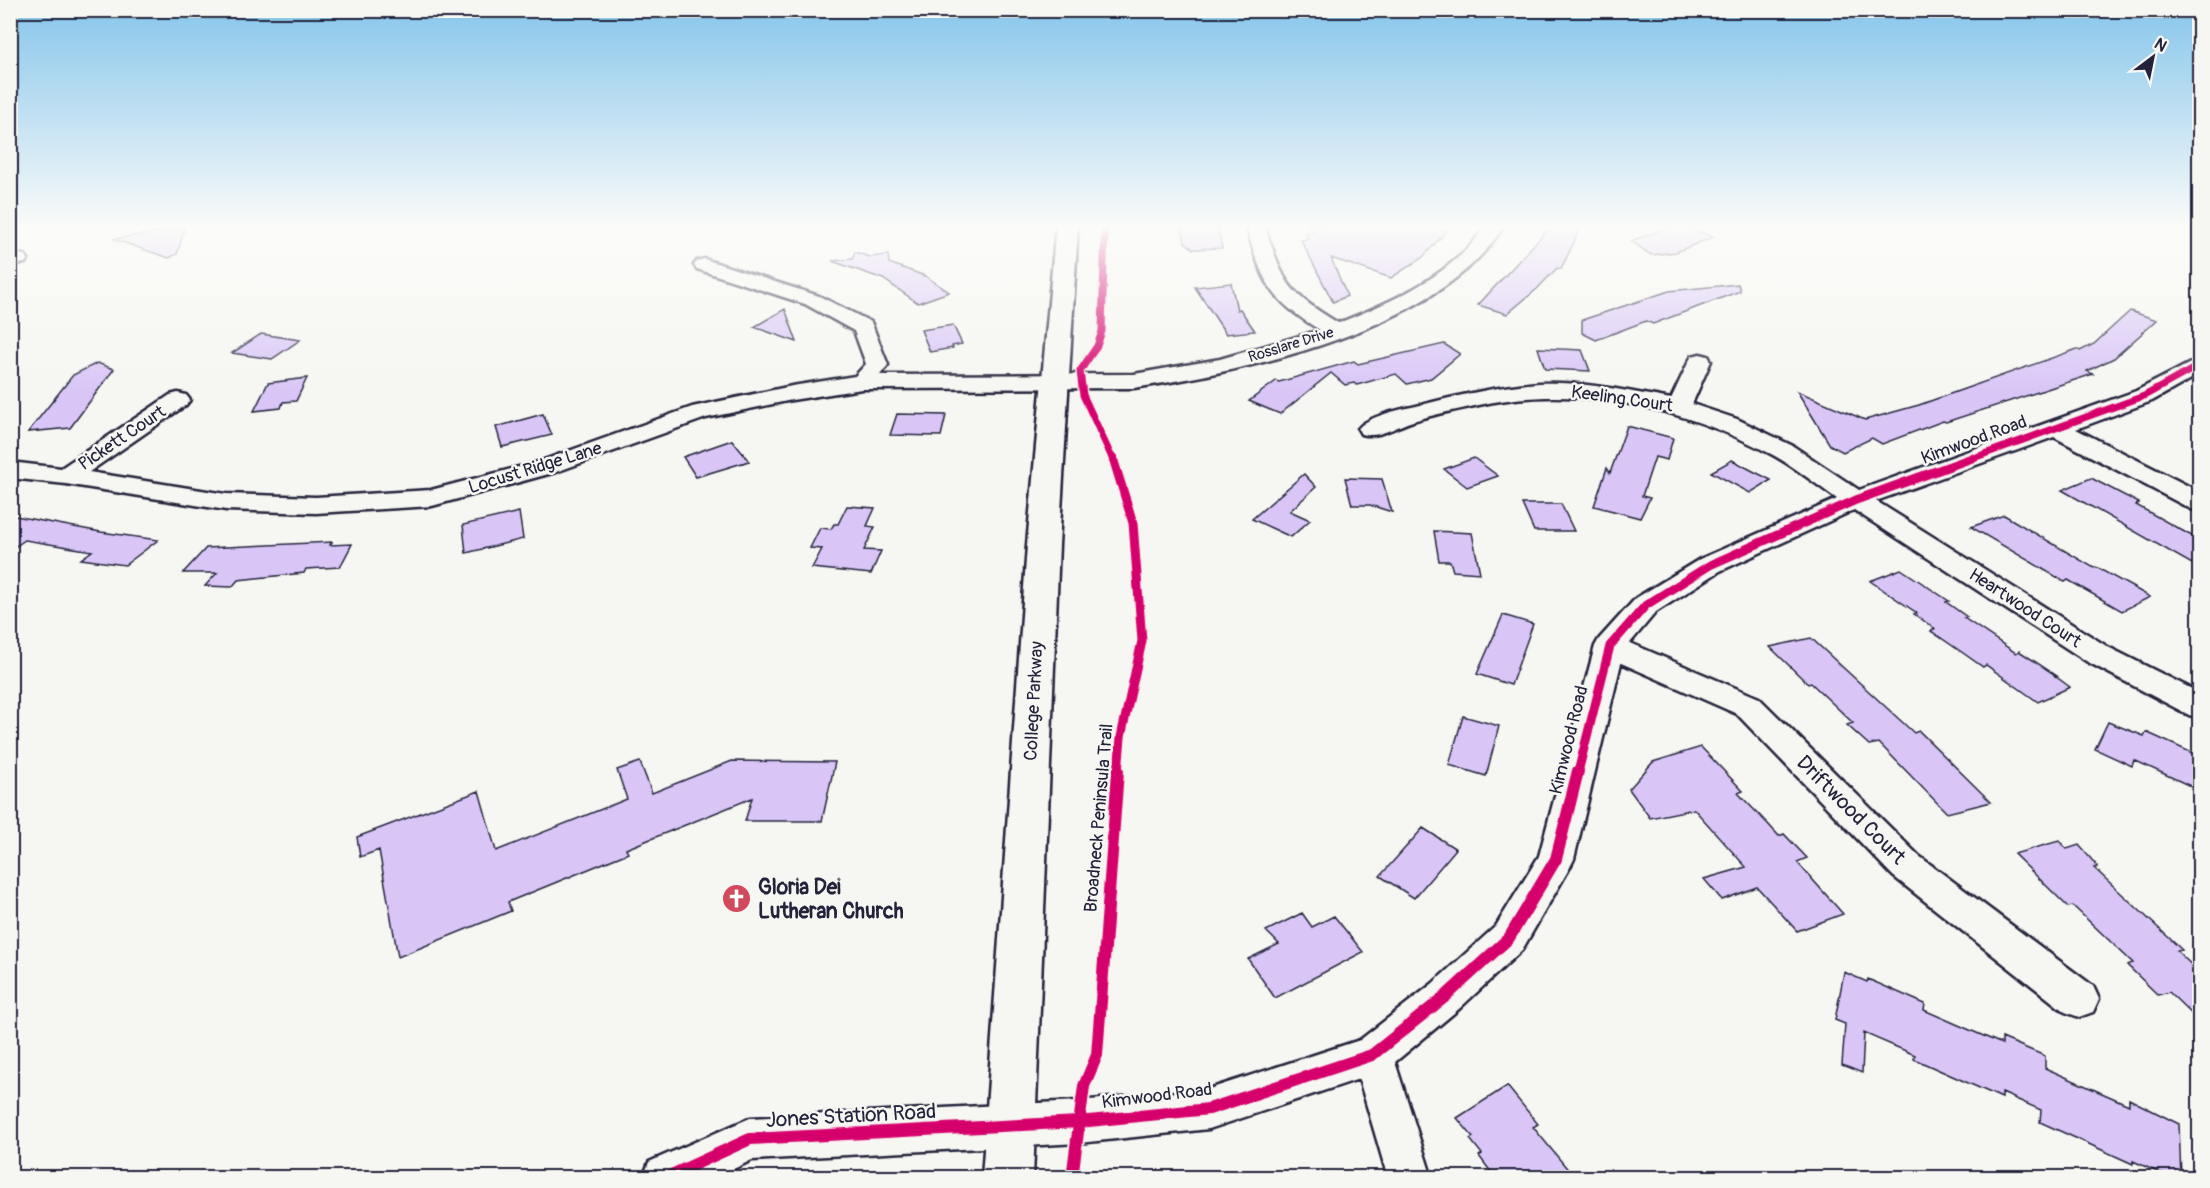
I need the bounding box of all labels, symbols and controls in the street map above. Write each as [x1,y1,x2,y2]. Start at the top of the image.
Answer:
north arrow [2123,27,2183,87]
text: N [2151,34,2170,57]
street label: Rosslare Drive [1246,323,1337,367]
street label: Keeling Court [1570,380,1675,418]
street label: Pickett Court [74,400,171,476]
street label: Kimwood Road [1918,410,2030,470]
street label: Locust Ridge Lane [465,437,605,499]
street label: Heartwood Court [1964,563,2086,653]
street label: College Parkway [1019,640,1049,761]
street label: Kimwood Road [1544,683,1594,797]
street label: Broadneck Peninsula Trail [1079,723,1119,913]
street label: Driftwood Court [1791,750,1912,871]
place label: Gloria Dei Lutheran Church [758,874,904,925]
church icon: Gloria Dei Lutheran Church [721,883,753,915]
street label: Kimwood Road [1100,1078,1214,1114]
street label: Jones Station Road [765,1098,937,1134]

